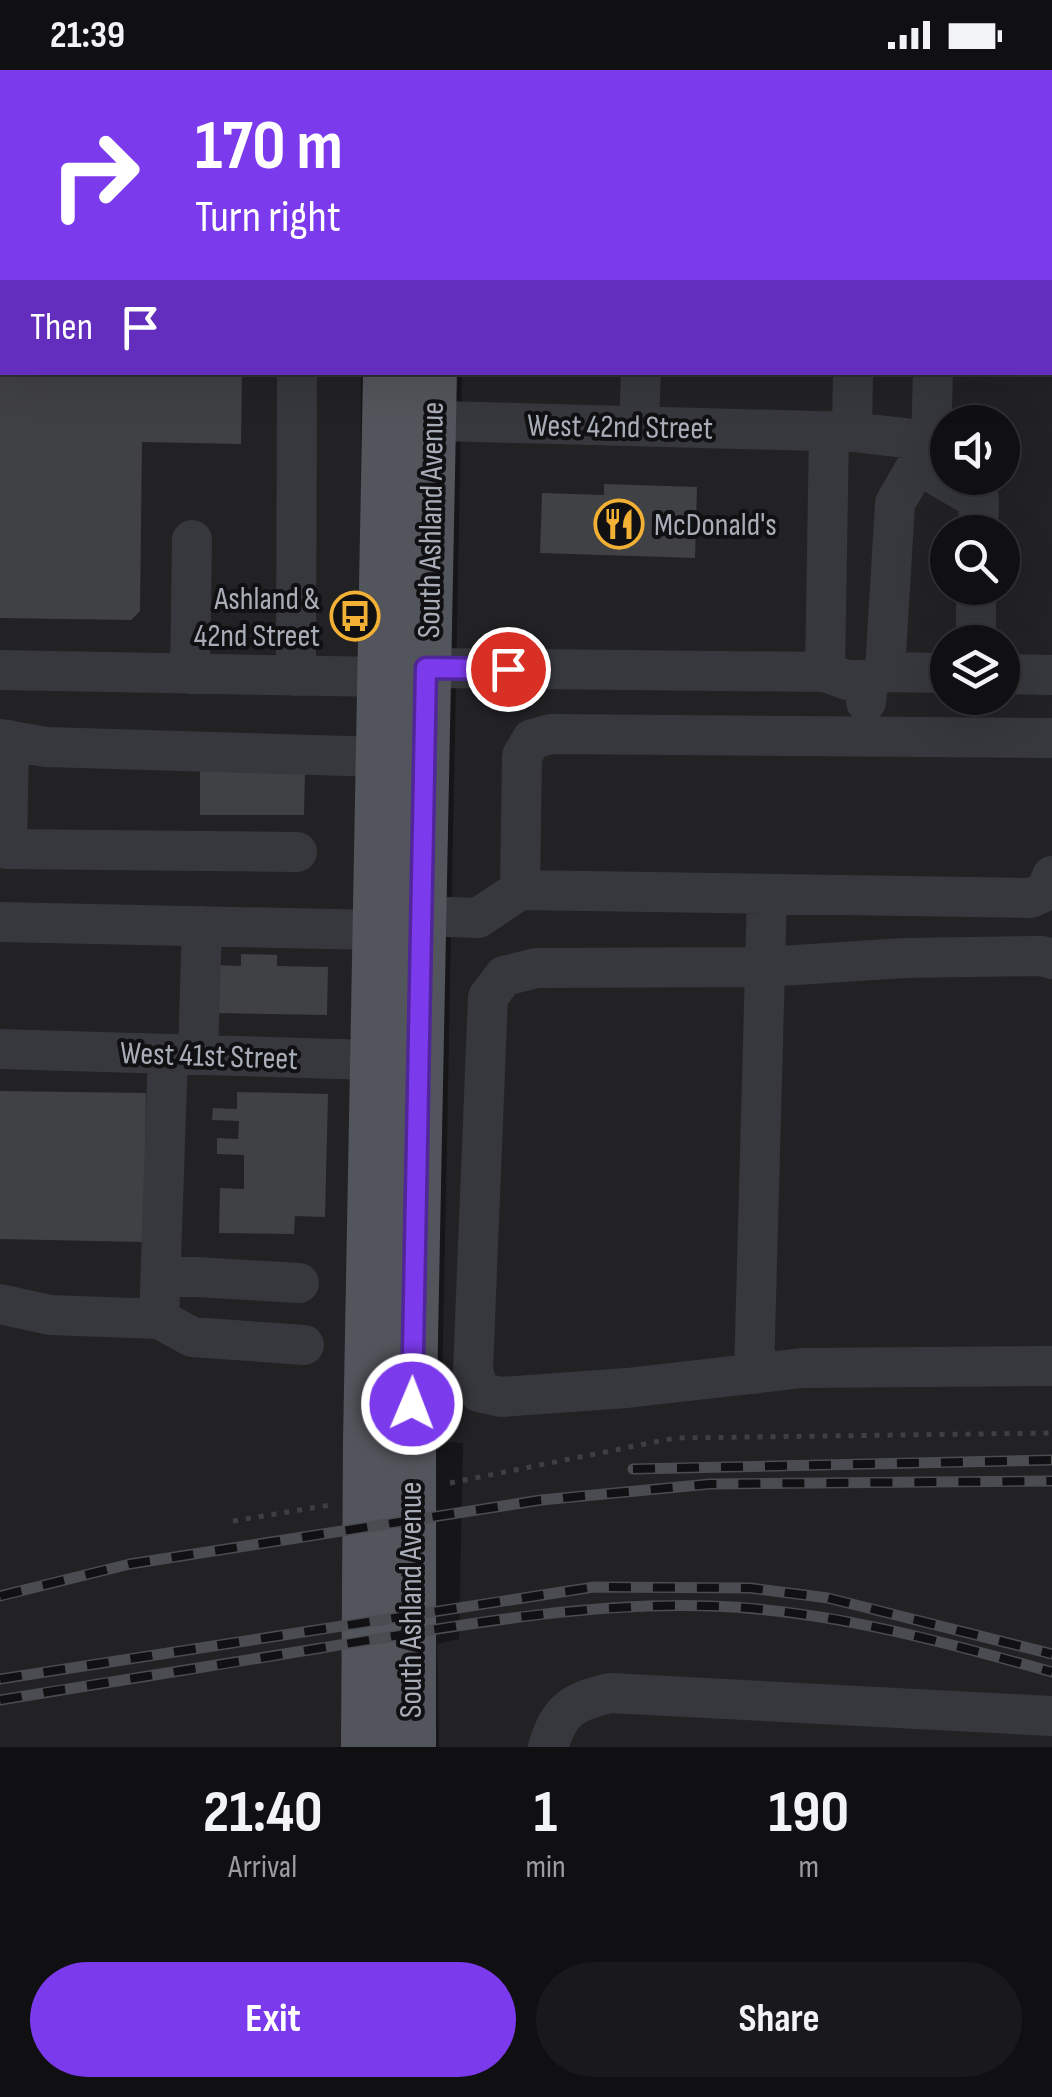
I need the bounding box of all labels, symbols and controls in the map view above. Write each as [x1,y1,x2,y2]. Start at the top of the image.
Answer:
text: 21:39 [50,13,125,58]
text: 170 m [195,105,343,189]
icon: right [30,110,160,240]
text: Turn right [195,190,341,245]
icon: arrive [113,300,168,355]
text: Then [30,305,93,350]
street label: South Ashland Avenue [410,401,453,639]
map controls [930,405,1020,715]
button: sound [930,405,1020,495]
street label: West 42nd Street [527,406,713,449]
restaurant icon: McDonald's [593,498,645,550]
place label: McDonald's [654,506,777,545]
button: search [930,515,1020,605]
place label: Ashland & 42nd Street [194,580,320,656]
bus stop icon: Ashland & 42nd Street [329,590,381,642]
button: layers [930,625,1020,715]
pin [466,627,551,712]
icon: arrive [481,642,536,697]
street label: West 41st Street [119,1034,299,1079]
position arrow [360,1352,464,1456]
street label: South Ashland Avenue [392,1482,431,1718]
text: 21:40 [203,1777,323,1849]
text: 1 [534,1777,557,1849]
text: 190 [769,1777,849,1849]
text: Arrival [228,1848,297,1887]
text: min [525,1848,566,1887]
text: m [799,1848,819,1887]
button: Exit [30,1962,516,2077]
button: Share [536,1962,1022,2077]

